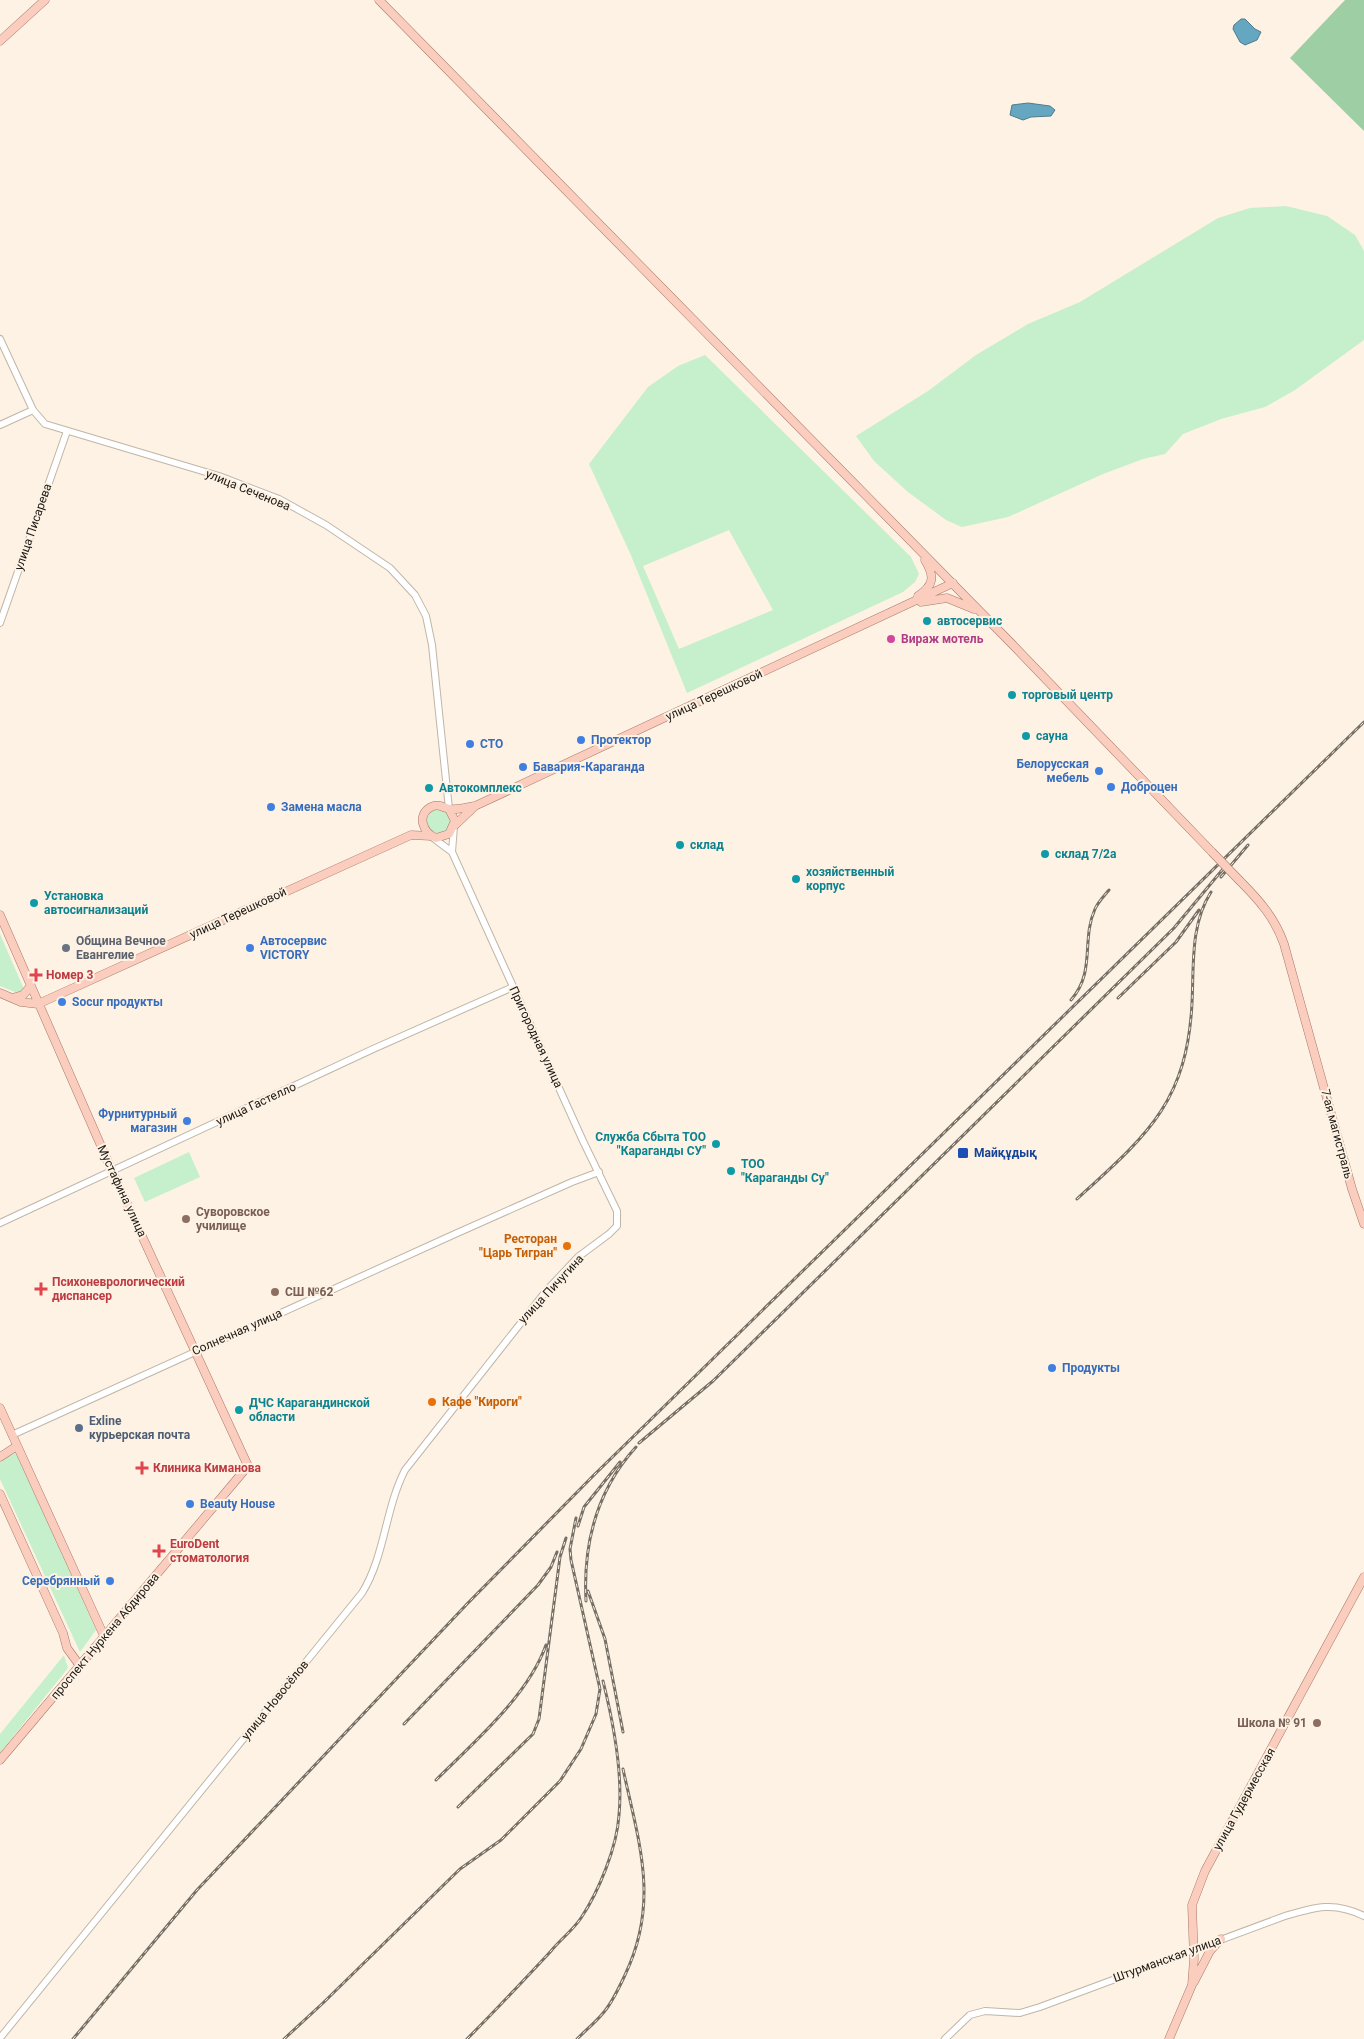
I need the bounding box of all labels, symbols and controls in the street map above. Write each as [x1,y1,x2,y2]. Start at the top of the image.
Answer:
street label: улица Сеченова [204,467,292,513]
street label: улица Писарева [12,482,54,572]
place label: автосервис [937,614,1002,628]
marker: автосервис [921,615,933,627]
place label: Вираж мотель [901,632,984,646]
marker: Вираж мотель [885,633,897,645]
street label: улица Терешковой [663,666,765,724]
place label: торговый центр [1022,688,1113,702]
marker: торговый центр [1006,689,1018,701]
place label: сауна [1036,729,1068,743]
marker: сауна [1020,730,1032,742]
place label: Протектор [591,733,651,747]
marker: Протектор [575,734,587,746]
place label: СТО [480,737,503,751]
marker: СТО [464,738,476,750]
place label: Белорусская мебель [1016,757,1089,785]
place label: Бавария-Караганда [533,760,645,774]
marker: Бавария-Караганда [517,761,529,773]
marker: Белорусская мебель [1093,765,1105,777]
place label: Доброцен [1121,780,1178,794]
place label: Автокомплекс [439,781,522,795]
marker: Доброцен [1105,781,1117,793]
marker: Автокомплекс [423,782,435,794]
place label: Замена масла [281,800,362,814]
marker: Замена масла [265,801,277,813]
place label: склад [690,838,724,852]
marker: склад [674,839,686,851]
place label: склад 7/2а [1055,847,1117,861]
marker: склад 7/2а [1039,848,1051,860]
place label: хозяйственный корпус [806,865,895,893]
marker: хозяйственный корпус [790,873,802,885]
street label: улица Терешковой [187,884,289,942]
place label: Установка автосигнализаций [44,889,148,917]
marker: Установка автосигнализаций [28,897,40,909]
place label: Община Вечное Евангелие [76,934,166,962]
place label: Автосервис VICTORY [260,934,327,962]
marker: Община Вечное Евангелие [60,942,72,954]
marker: Автосервис VICTORY [244,942,256,954]
place label: Номер 3 [46,968,94,982]
marker: Номер 3 [30,969,42,981]
street label: Пригородная улица [506,984,566,1090]
place label: Socur продукты [72,995,163,1009]
marker: Socur продукты [56,996,68,1008]
street label: улица Гастелло [214,1079,298,1129]
street label: 7-ая магистраль [1318,1088,1356,1180]
place label: Фурнитурный магазин [98,1107,177,1135]
marker: Фурнитурный магазин [181,1115,193,1127]
place label: Служба Сбыта ТОО "Караганды СУ" [595,1130,706,1158]
marker: Служба Сбыта ТОО "Караганды СУ" [710,1138,722,1150]
street label: Мустафина улица [95,1143,149,1239]
marker: Майқұдық [956,1146,970,1160]
place label: Майқұдық [974,1146,1037,1160]
place label: ТОО "Караганды Су" [741,1157,829,1185]
marker: ТОО "Караганды Су" [725,1165,737,1177]
place label: Суворовское училище [196,1205,270,1233]
marker: Суворовское училище [180,1213,192,1225]
place label: Ресторан "Царь Тигран" [479,1232,557,1260]
marker: Ресторан "Царь Тигран" [561,1240,573,1252]
street label: улица Пичугина [516,1252,586,1326]
place label: Психоневрологический диспансер [52,1275,185,1303]
marker: Психоневрологический диспансер [34,1282,48,1296]
place label: СШ №62 [285,1285,333,1299]
marker: СШ №62 [269,1286,281,1298]
street label: Солнечная улица [190,1306,284,1358]
place label: Продукты [1062,1361,1120,1375]
marker: Продукты [1046,1362,1058,1374]
place label: Кафе "Кироги" [442,1395,522,1409]
place label: ДЧС Карагандинской области [249,1396,370,1424]
marker: Кафе "Кироги" [426,1396,438,1408]
marker: ДЧС Карагандинской области [233,1404,245,1416]
place label: Exline курьерская почта [89,1414,191,1442]
marker: Exline курьерская почта [73,1422,85,1434]
marker: Клиника Киманова [135,1461,149,1475]
place label: Клиника Киманова [153,1461,261,1475]
place label: Beauty House [200,1497,275,1511]
marker: Beauty House [184,1498,196,1510]
place label: EuroDent стоматология [170,1537,249,1565]
marker: EuroDent стоматология [152,1544,166,1558]
street label: проспект Нуркена Абдирова [48,1570,162,1702]
place label: Серебрянный [22,1574,100,1588]
marker: Серебрянный [104,1575,116,1587]
street label: улица Новосёлов [239,1657,311,1743]
place label: Школа № 91 [1237,1716,1307,1730]
marker: Школа № 91 [1311,1717,1323,1729]
street label: улица Гудермесская [1210,1745,1278,1853]
street label: Штурманская улица [1111,1933,1223,1985]

